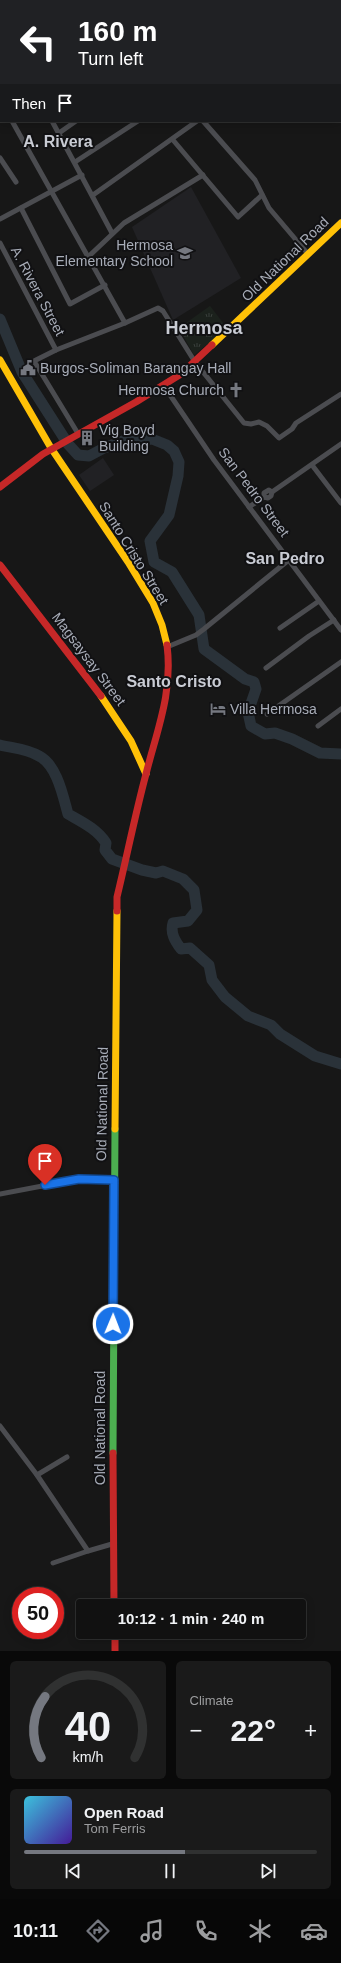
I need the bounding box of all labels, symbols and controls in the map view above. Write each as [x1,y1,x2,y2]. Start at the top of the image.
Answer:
icon: left [12,16,64,68]
text: 160 m [78,16,157,47]
text: Turn left [78,49,143,69]
icon: arrive [54,92,76,114]
text: Then [12,95,46,112]
district label: A. Rivera [23,133,93,150]
street label: Old National Road [238,214,332,304]
place label: Hermosa Elementary School [55,237,173,269]
street label: A. Rivera Street [8,244,68,338]
school or university icon: Hermosa Elementary School [176,244,194,262]
district label: Hermosa [165,318,244,338]
public building icon: Burgos-Soliman Barangay Hall [19,359,37,377]
place label: Burgos-Soliman Barangay Hall [40,360,231,376]
church icon: Hermosa Church [227,381,245,399]
place label: Hermosa Church [118,382,224,398]
place label: Vig Boyd Building [99,422,155,454]
building icon: Vig Boyd Building [78,429,96,447]
street label: San Pedro Street [215,444,293,540]
street label: Santo Cristo Street [96,499,172,607]
district label: San Pedro [245,550,325,567]
street label: Magsaysay Street [49,609,129,709]
district label: Santo Cristo [126,673,222,690]
hotel icon: Villa Hermosa [209,700,227,718]
place label: Villa Hermosa [230,701,317,717]
street label: Old National Road [93,1047,111,1161]
pin [28,1144,62,1185]
icon: arrive [34,1150,56,1172]
position arrow [92,1303,134,1345]
street label: Old National Road [92,1371,108,1485]
speed limit sign: 50 [12,1587,64,1639]
text: 10:12 · 1 min · 240 m [118,1610,264,1627]
text: Climate [190,1693,234,1708]
text: 40 [65,1703,111,1750]
text: 22° [231,1714,276,1747]
text: − [190,1718,202,1743]
text: + [304,1718,317,1743]
text: km/h [72,1749,103,1765]
text: Open Road [84,1804,164,1821]
text: Tom Ferris [84,1821,145,1836]
icon: previous [62,1860,84,1882]
icon: pause [159,1860,181,1882]
icon: next [257,1860,279,1882]
icon: directions [84,1917,112,1945]
icon: music [138,1917,166,1945]
icon: phone [192,1917,220,1945]
icon: climate [246,1917,274,1945]
icon: car [300,1917,328,1945]
text: 10:11 [13,1921,58,1941]

